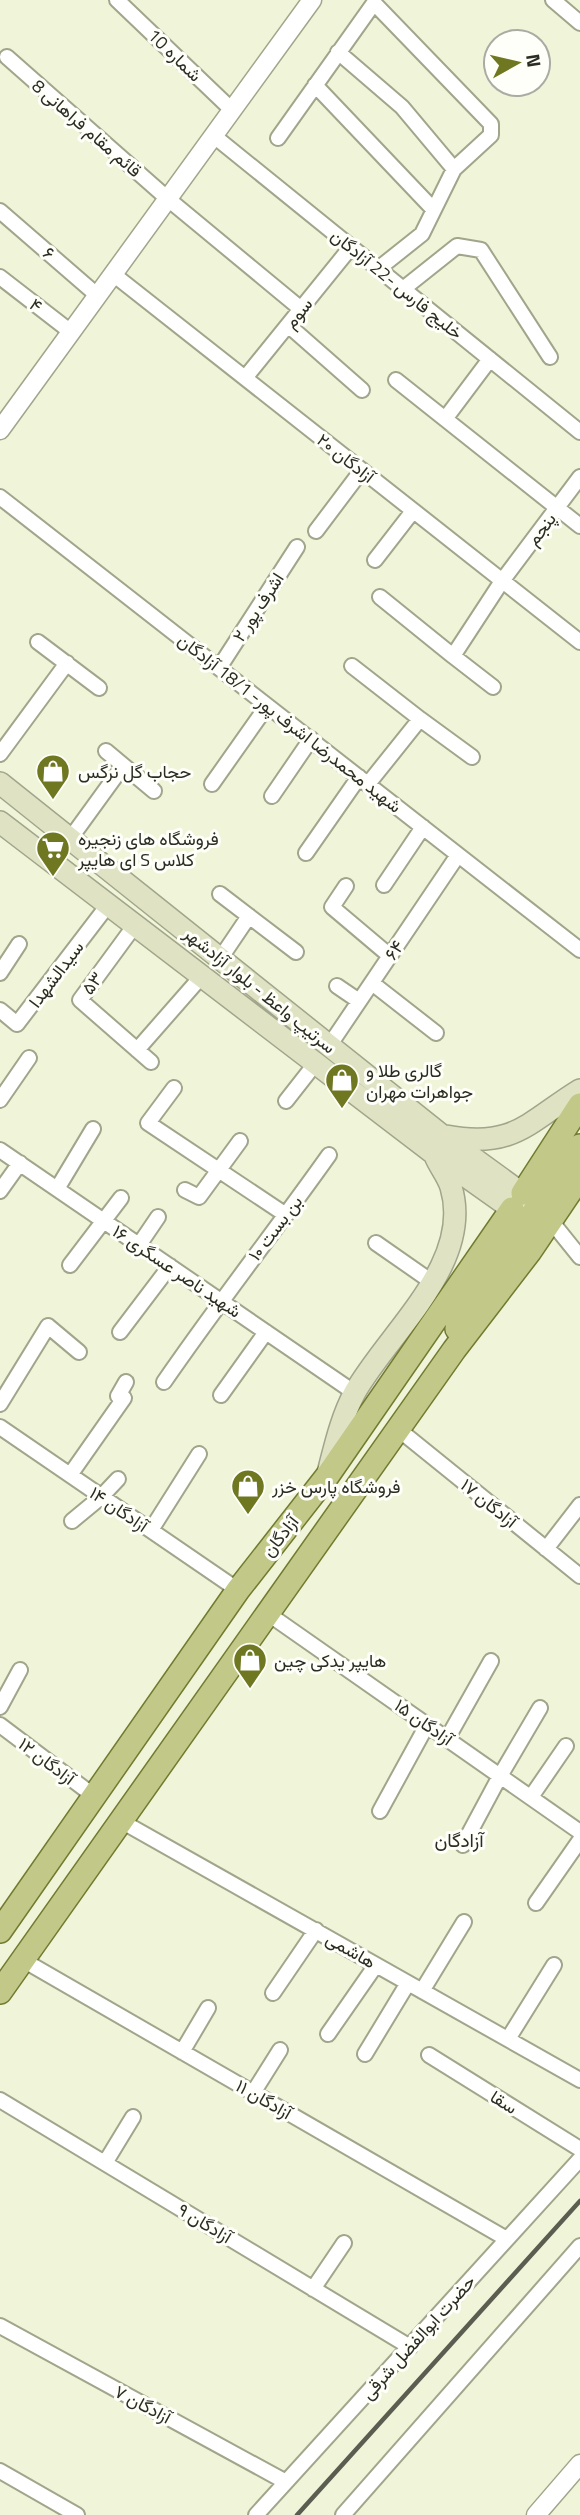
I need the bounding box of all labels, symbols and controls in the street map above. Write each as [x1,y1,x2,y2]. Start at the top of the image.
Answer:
street label: شماره 10 [142,22,208,88]
north arrow [482,28,552,98]
text: N [519,52,550,69]
street label: 8 قائم مقام فراهانی [26,73,148,183]
street label: خلیج فارس -22 آزادگان [325,222,469,346]
street label: ۶ [37,240,61,266]
street label: ۴ [24,291,48,319]
street label: سوم [277,292,319,334]
street label: ۲۰ آزادگان [311,427,382,491]
street label: پنجم [520,507,562,551]
street label: ۲ اشرف پور [225,567,291,647]
street label: شهید محمدرضا اشرف پور- 18/1 آزادگان [172,627,408,819]
shop icon: حجاب گل نرگس [34,752,72,801]
place label: حجاب گل نرگس [78,758,191,785]
place label: فروشگاه های زنجیره ای هایپر S کلاس [77,825,219,873]
supermarket icon: فروشگاه های زنجیره ای هایپر S کلاس [34,829,72,878]
street label: سرتیپ واعظ - بلوار آزادشهر [177,919,342,1060]
street label: سیدالشهدا [22,935,90,1013]
street label: ۶۴ [377,935,411,965]
street label: ۵۳ [74,966,110,1000]
place label: گالری طلا و جواهرات مهران [366,1057,473,1105]
shop icon: گالری طلا و جواهرات مهران [323,1061,361,1110]
street label: بن بست ۱۰ [241,1189,309,1267]
street label: ۱۶ شهید ناصر عسگری [107,1218,247,1324]
shop icon: فروشگاه پارس خزر [229,1467,267,1516]
street label: ۱۷ آزادگان [455,1472,525,1536]
place label: فروشگاه پارس خزر [271,1473,401,1500]
street label: ۱۴ آزادگان [84,1479,155,1540]
street label: آزادگان [255,1508,306,1563]
shop icon: هایپر یدکی چین [231,1641,269,1690]
place label: هایپر یدکی چین [274,1647,386,1674]
street label: ۱۵ آزادگان [389,1692,460,1753]
street label: ۱۲ آزادگان [13,1731,83,1792]
district label: آزادگان [434,1825,485,1854]
street label: هاشمی [321,1925,381,1975]
street label: ۱۱ آزادگان [231,2072,299,2127]
street label: سقا [485,2083,523,2121]
street label: ۹ آزادگان [173,2196,239,2251]
street label: حضرت ابوالفضل شرقی [354,2269,482,2405]
street label: ۷ آزادگان [110,2378,178,2431]

